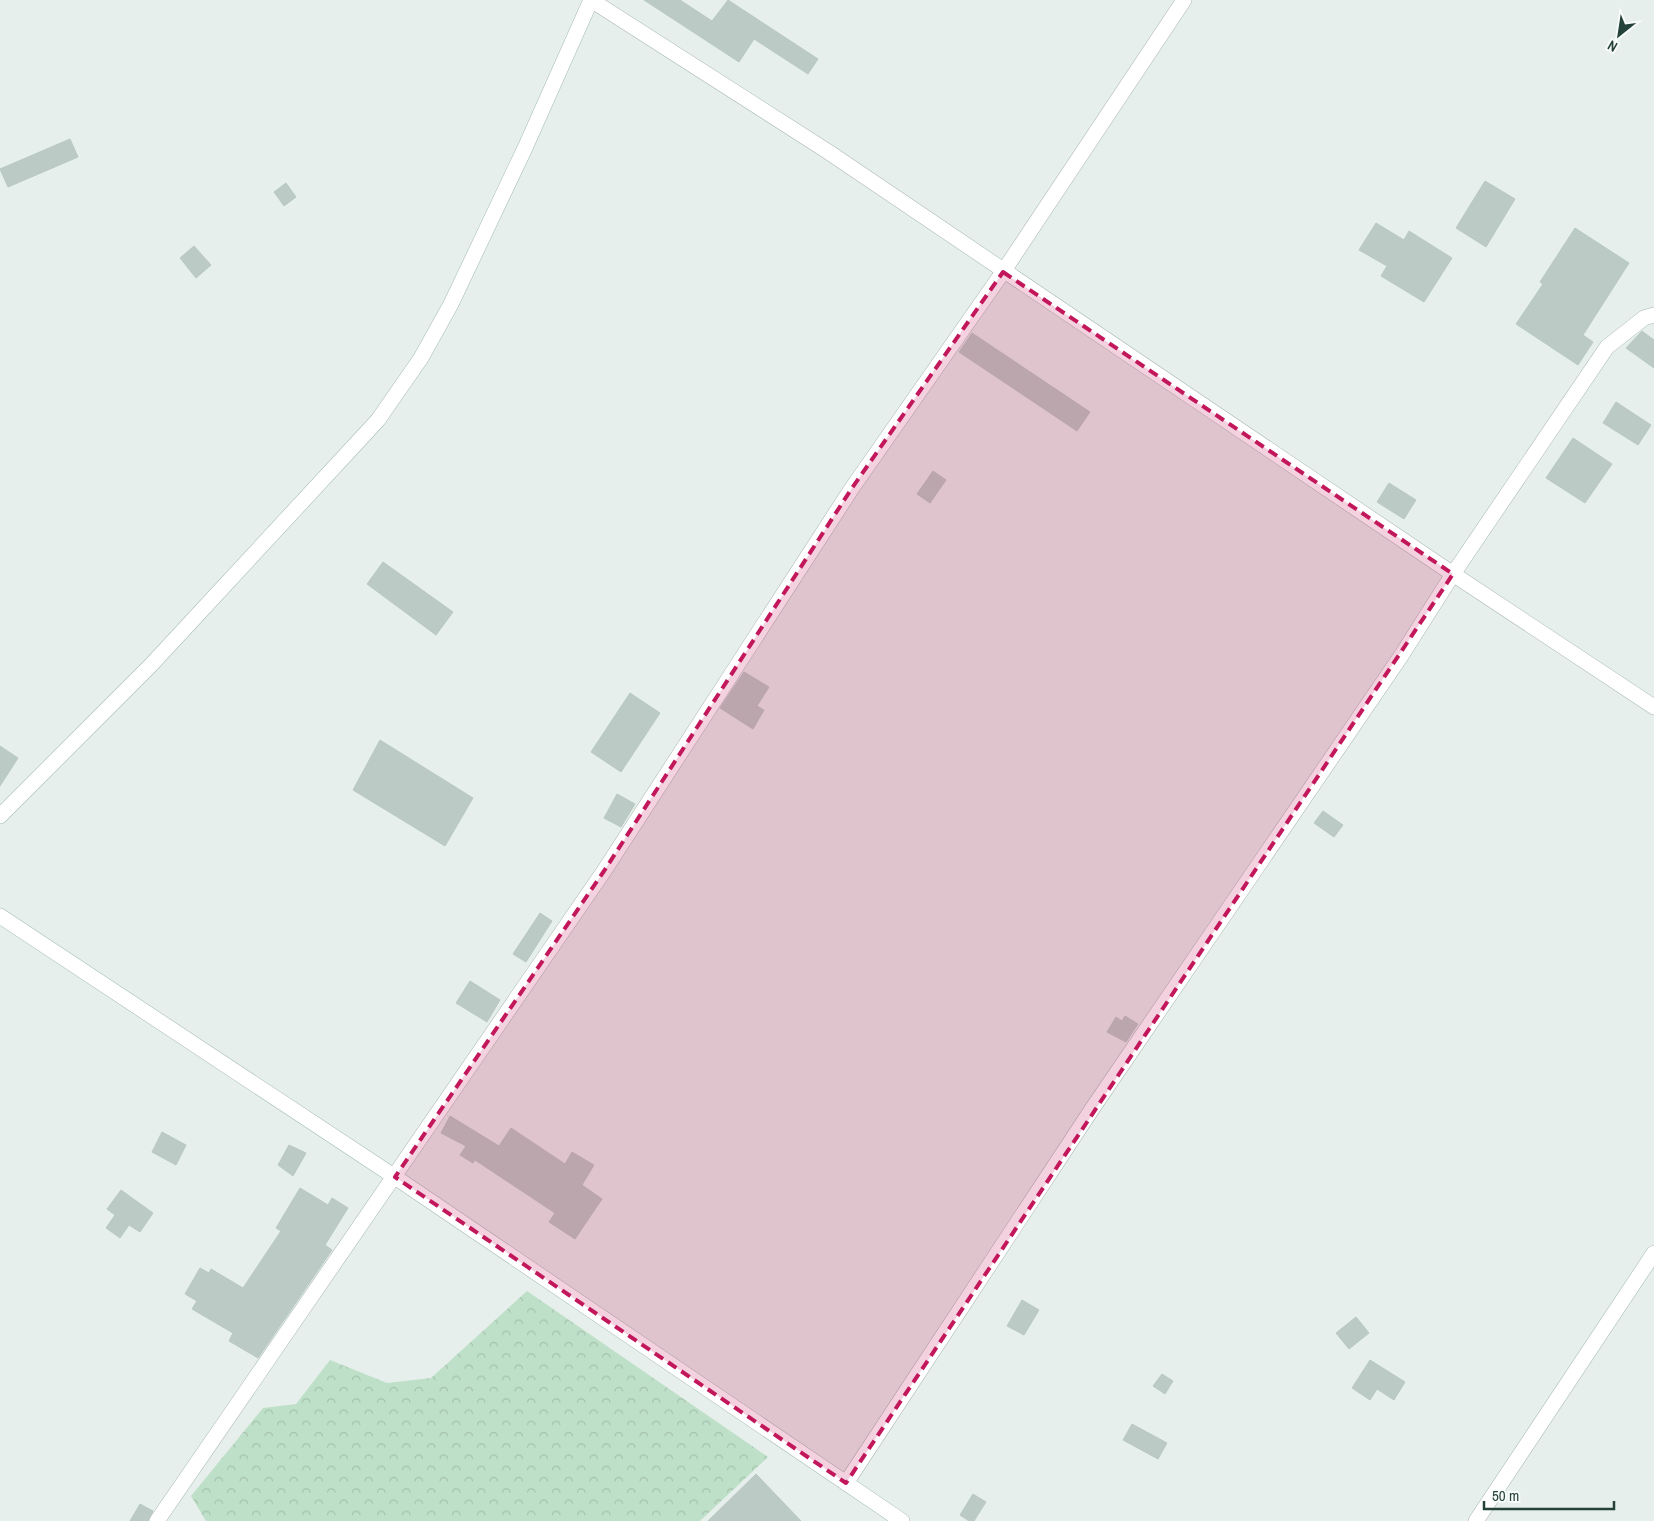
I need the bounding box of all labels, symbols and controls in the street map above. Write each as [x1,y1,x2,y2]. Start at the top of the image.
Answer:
north arrow [1594,10,1644,60]
text: N [1604,36,1621,56]
scale bar [1484,1478,1614,1510]
text: 50 m [1492,1485,1519,1506]

